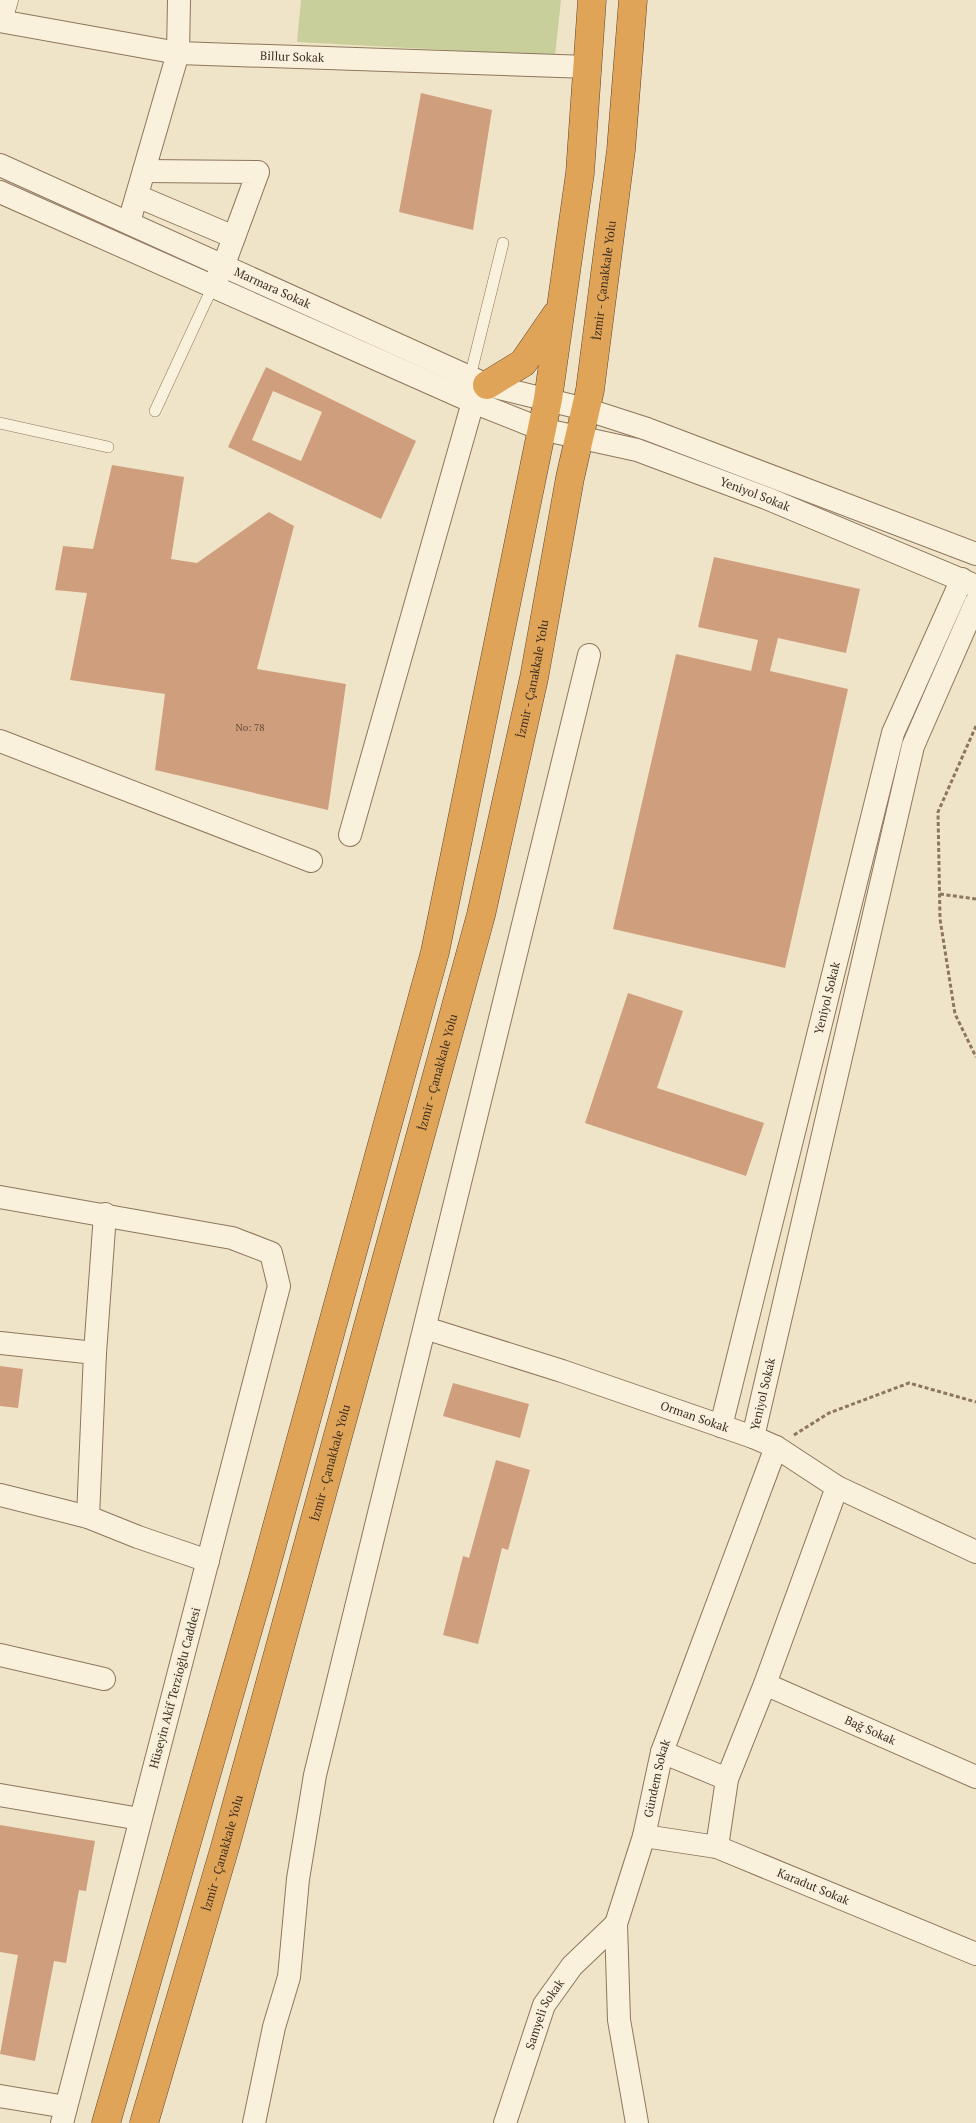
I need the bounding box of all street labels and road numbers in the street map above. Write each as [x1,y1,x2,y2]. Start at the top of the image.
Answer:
street label: Billur Sokak [260,48,325,65]
street label: İzmir - Çanakkale Yolu [589,219,619,341]
street label: Marmara Sokak [232,264,314,312]
street label: Yeniyol Sokak [718,474,793,515]
street label: İzmir - Çanakkale Yolu [513,618,551,739]
street label: Yeniyol Sokak [811,959,843,1036]
street label: İzmir - Çanakkale Yolu [414,1012,461,1132]
street label: Yeniyol Sokak [747,1355,778,1432]
street label: Orman Sokak [659,1398,732,1435]
street label: İzmir - Çanakkale Yolu [307,1403,353,1523]
street label: Hüseyin Akif Terzioğlu Caddesi [146,1605,203,1770]
street label: Bağ Sokak [843,1712,899,1748]
street label: Gündem Sokak [640,1736,673,1819]
street label: İzmir - Çanakkale Yolu [198,1793,246,1913]
street label: Karadut Sokak [775,1865,853,1908]
street label: Samyeli Sokak [522,1975,568,2051]

